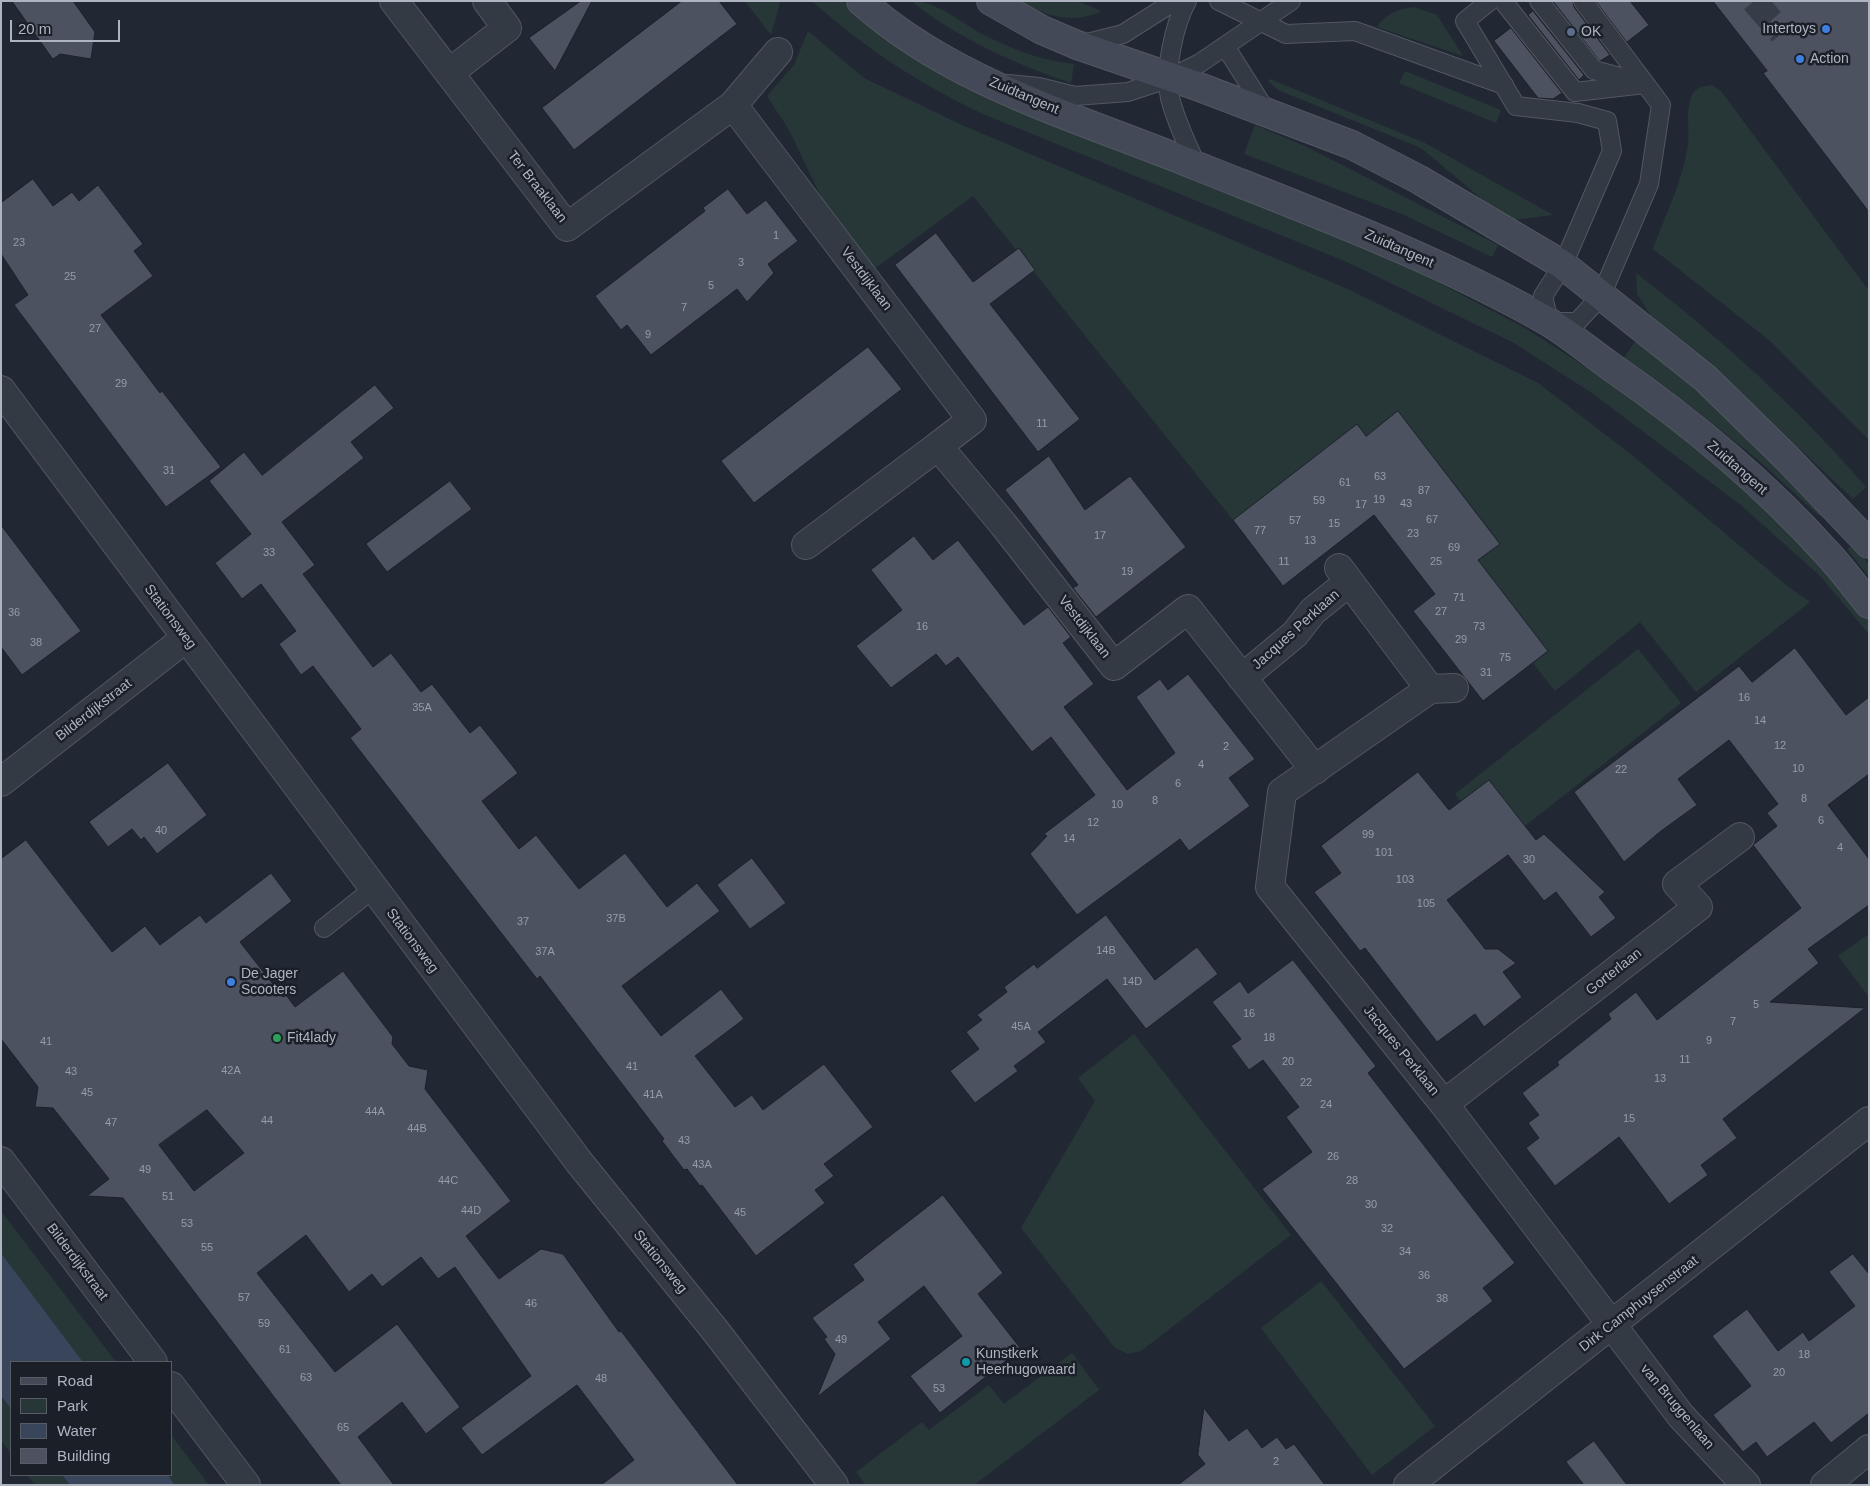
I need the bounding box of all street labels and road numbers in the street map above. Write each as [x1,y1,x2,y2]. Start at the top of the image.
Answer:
street label: Zuidtangent [987,74,1061,118]
street label: Ter Braaklaan [504,148,570,226]
street label: Zuidtangent [1362,226,1436,272]
street label: Vestdijklaan [837,244,895,314]
street label: Zuidtangent [1704,437,1770,499]
street label: Stationsweg [140,581,200,653]
street label: Jacques Perklaan [1249,587,1343,673]
street label: Vestdijklaan [1054,592,1114,662]
street label: Bilderdijkstraat [53,675,135,745]
street label: Stationsweg [382,905,442,977]
street label: Gorterlaan [1583,945,1645,999]
street label: Jacques Perklaan [1359,1002,1443,1100]
street label: Bilderdijkstraat [43,1220,111,1304]
street label: Stationsweg [629,1227,691,1297]
street label: Dirk Camphuysenstraat [1576,1252,1702,1356]
street label: van Bruggenlaan [1637,1361,1717,1453]

